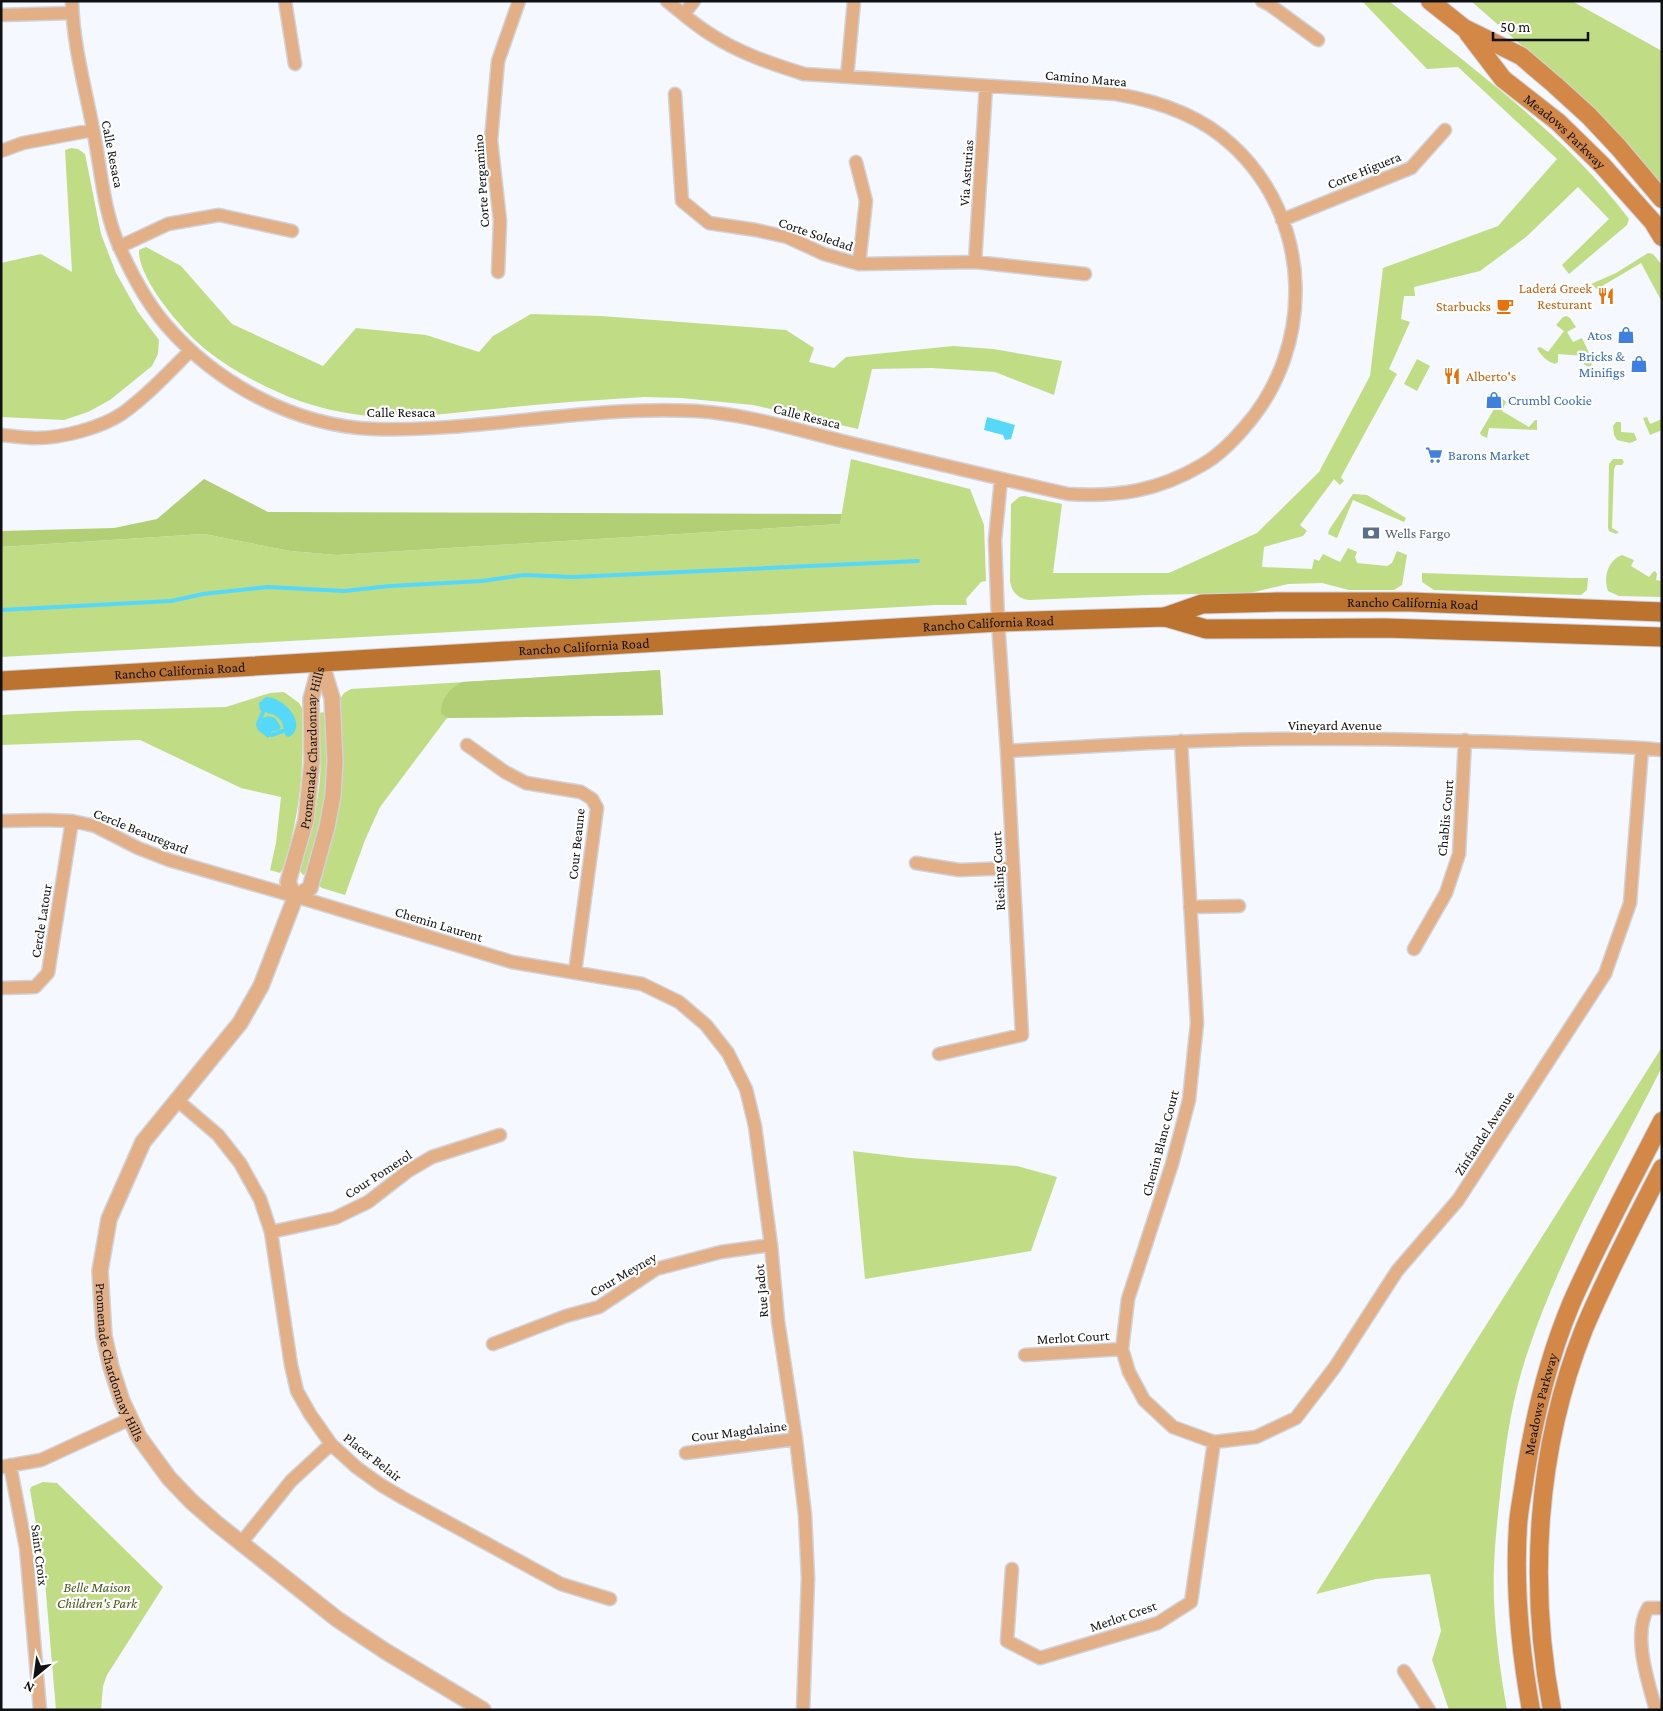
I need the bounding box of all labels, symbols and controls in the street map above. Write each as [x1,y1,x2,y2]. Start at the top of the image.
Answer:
scale bar [1493,10,1588,42]
text: 50 m [1500,19,1530,35]
street label: Camino Marea [1044,66,1128,90]
street label: Meadows Parkway [1521,90,1610,173]
street label: Calle Resaca [99,119,128,190]
street label: Corte Pergamino [470,134,492,228]
street label: Via Asturias [956,139,976,207]
street label: Corte Higuera [1325,148,1404,192]
street label: Corte Soledad [777,214,856,254]
place label: Laderá Greek Resturant [1519,280,1592,312]
restaurant icon: Laderá Greek Resturant [1596,286,1616,306]
cafe icon: Starbucks [1495,296,1515,316]
place label: Starbucks [1436,298,1491,314]
shop icon: Atos [1616,325,1636,345]
place label: Atos [1587,327,1612,343]
place label: Bricks & Minifigs [1578,348,1625,380]
shop icon: Bricks & Minifigs [1629,354,1649,374]
restaurant icon: Alberto's [1442,366,1462,386]
place label: Alberto's [1466,368,1516,384]
shop icon: Crumbl Cookie [1484,390,1504,410]
place label: Crumbl Cookie [1508,392,1592,408]
street label: Calle Resaca [772,400,843,432]
street label: Calle Resaca [367,404,436,420]
supermarket icon: Barons Market [1424,445,1444,465]
place label: Barons Market [1448,447,1530,463]
bank icon: Wells Fargo [1361,523,1381,543]
place label: Wells Fargo [1385,525,1450,541]
street label: Rancho California Road [1347,594,1479,613]
street label: Rancho California Road [922,612,1055,634]
street label: Rancho California Road [518,635,651,658]
street label: Rancho California Road [114,659,246,682]
street label: Promenade Chardonnay Hills [296,664,327,831]
street label: Vineyard Avenue [1288,717,1382,733]
street label: Chablis Court [1434,779,1456,857]
street label: Cercle Beauregard [91,805,191,858]
street label: Cour Beaune [564,808,588,880]
street label: Riesling Court [988,831,1008,911]
street label: Cercle Latour [27,883,55,959]
street label: Chemin Laurent [393,903,485,945]
street label: Chenin Blanc Court [1138,1088,1182,1198]
street label: Zinfandel Avenue [1451,1088,1517,1178]
street label: Cour Pomerol [342,1146,415,1202]
street label: Cour Meyney [587,1248,660,1300]
street label: Rue Jadot [751,1263,771,1318]
street label: Promenade Chardonnay Hills [93,1283,147,1445]
street label: Merlot Court [1036,1327,1110,1347]
street label: Meadows Parkway [1521,1350,1561,1457]
street label: Cour Magdalaine [690,1417,788,1445]
street label: Placer Belair [341,1429,405,1485]
street label: Saint Croix [28,1523,52,1587]
park label: Belle Maison Children's Park [57,1579,138,1611]
street label: Merlot Crest [1087,1597,1159,1635]
north arrow [10,1651,60,1701]
text: N [20,1678,37,1697]

